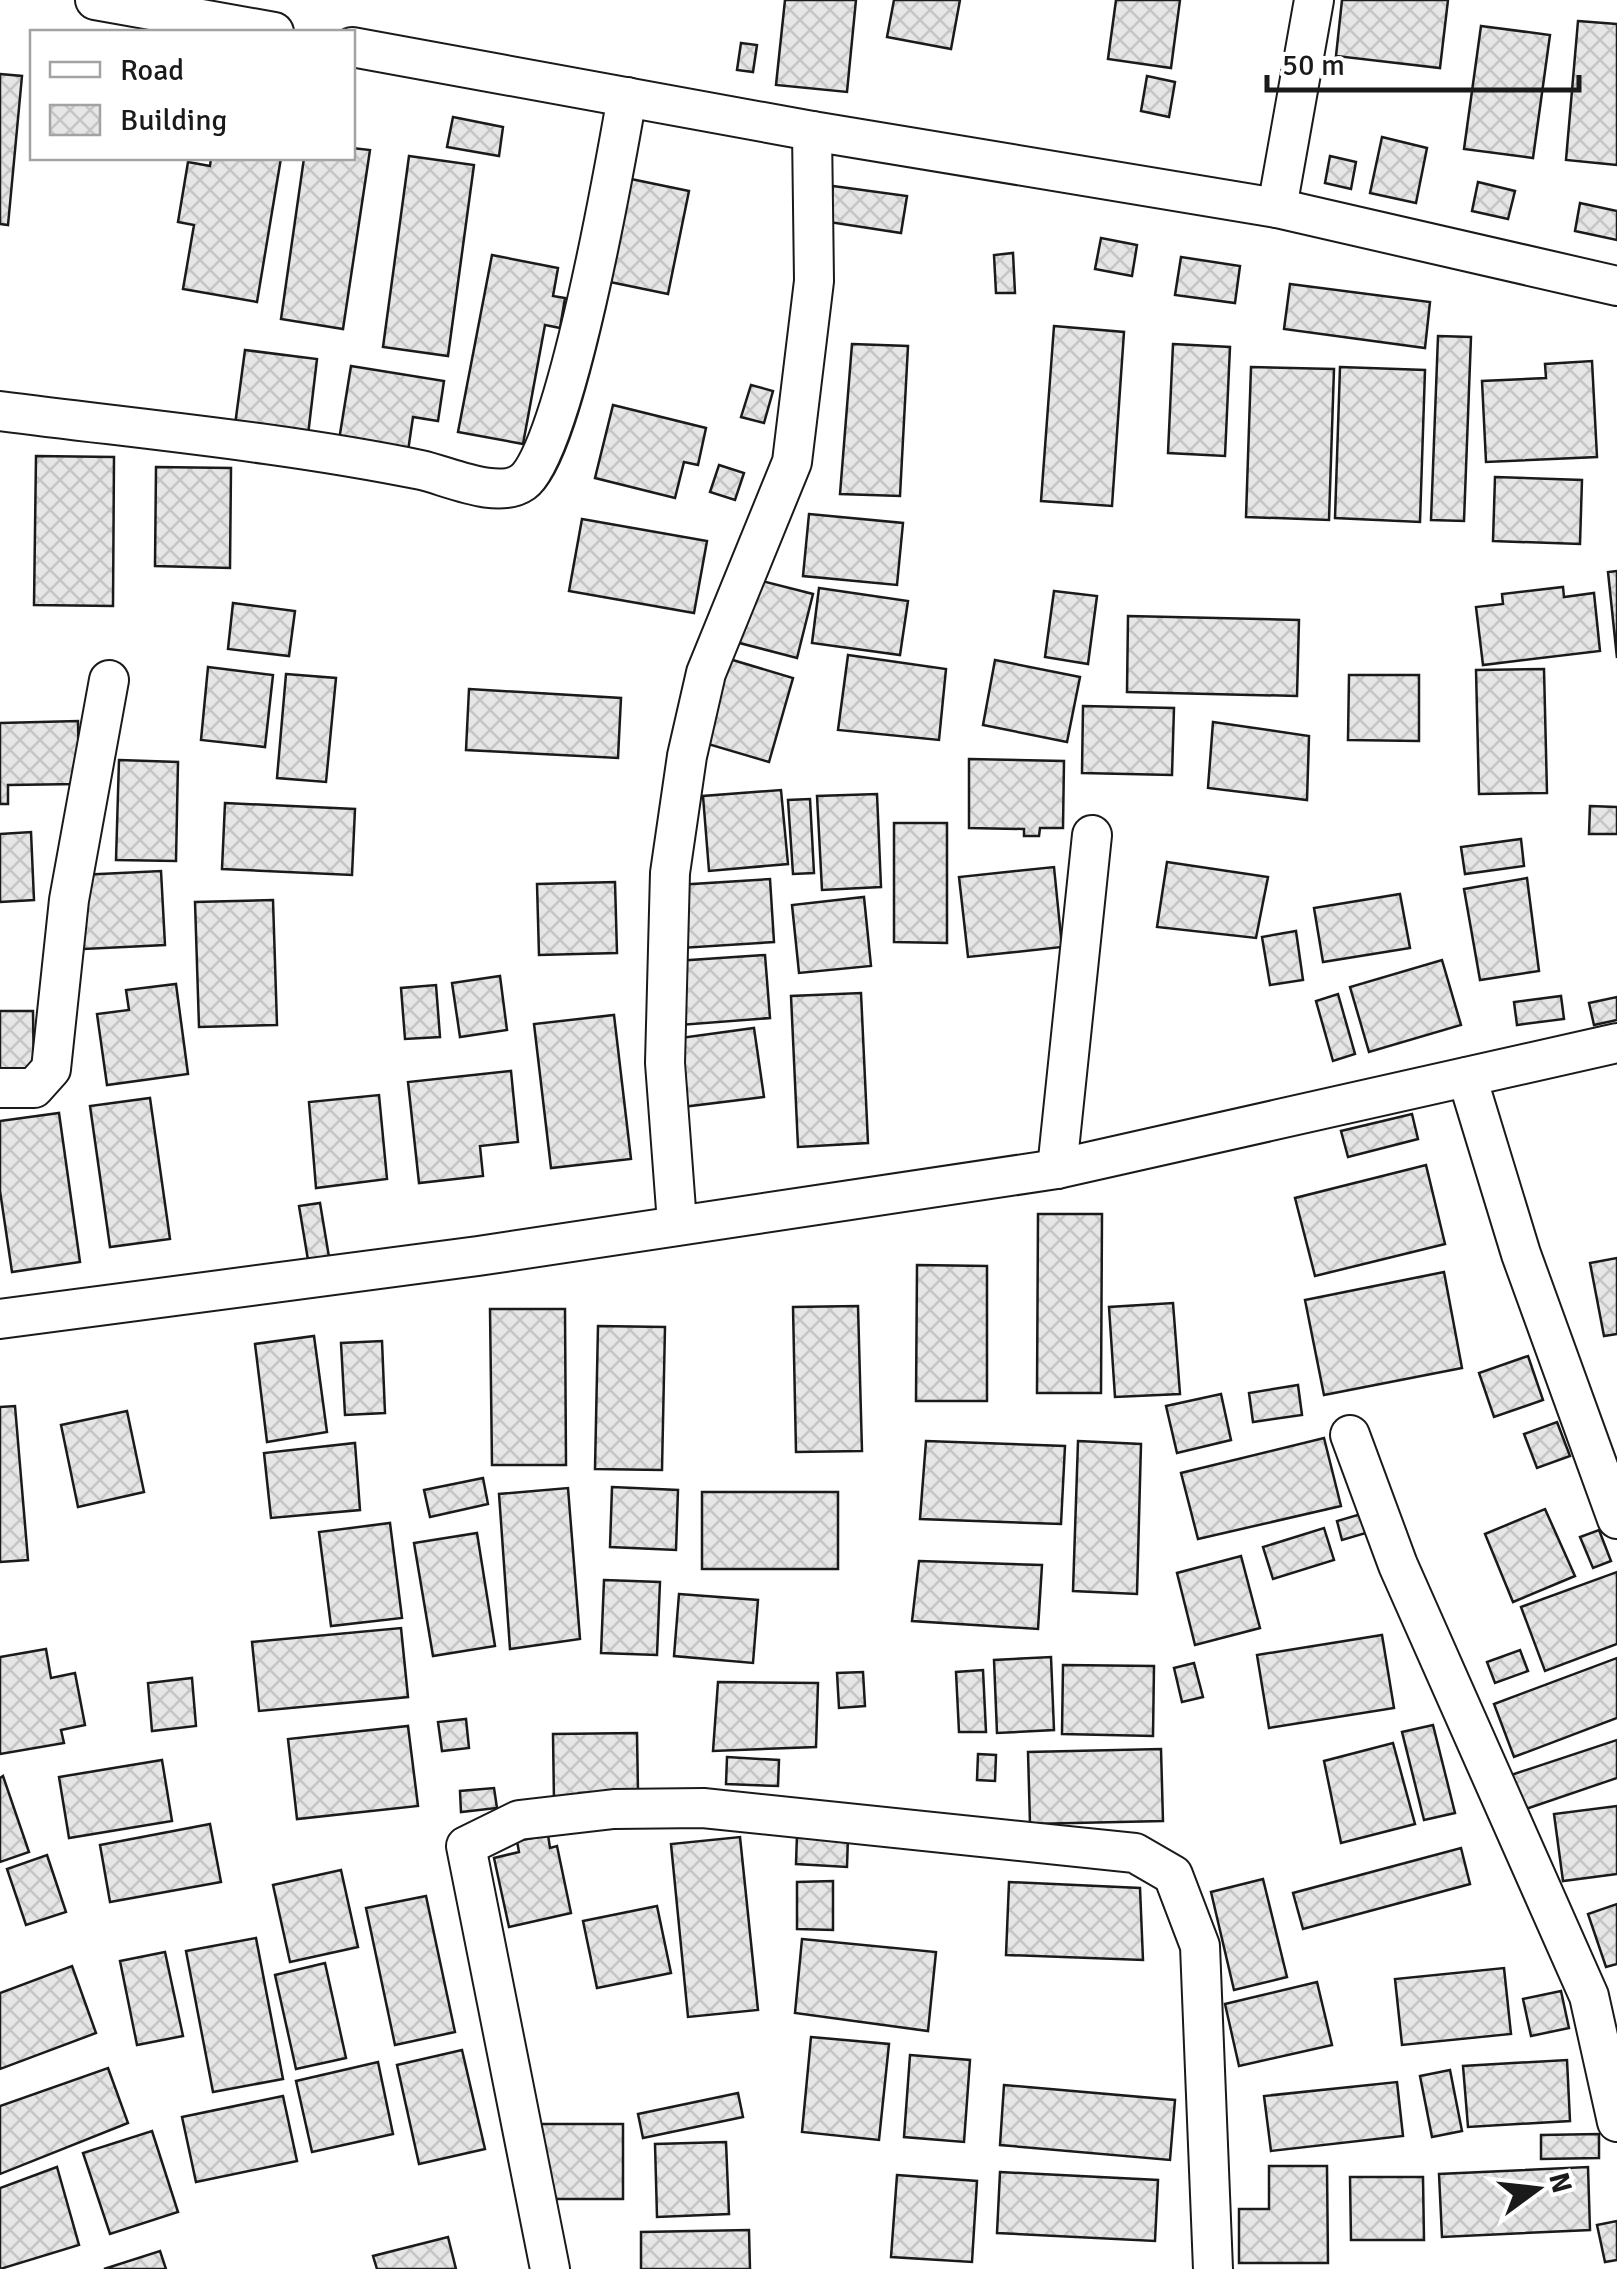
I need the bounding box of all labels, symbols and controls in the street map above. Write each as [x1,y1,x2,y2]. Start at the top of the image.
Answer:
legend [30,30,355,160]
scale bar [1267,30,1580,92]
text: 50 m [1282,47,1345,84]
text: Road [120,52,184,89]
text: Building [120,102,227,139]
north arrow [1487,2139,1587,2239]
text: N [1541,2169,1579,2197]

